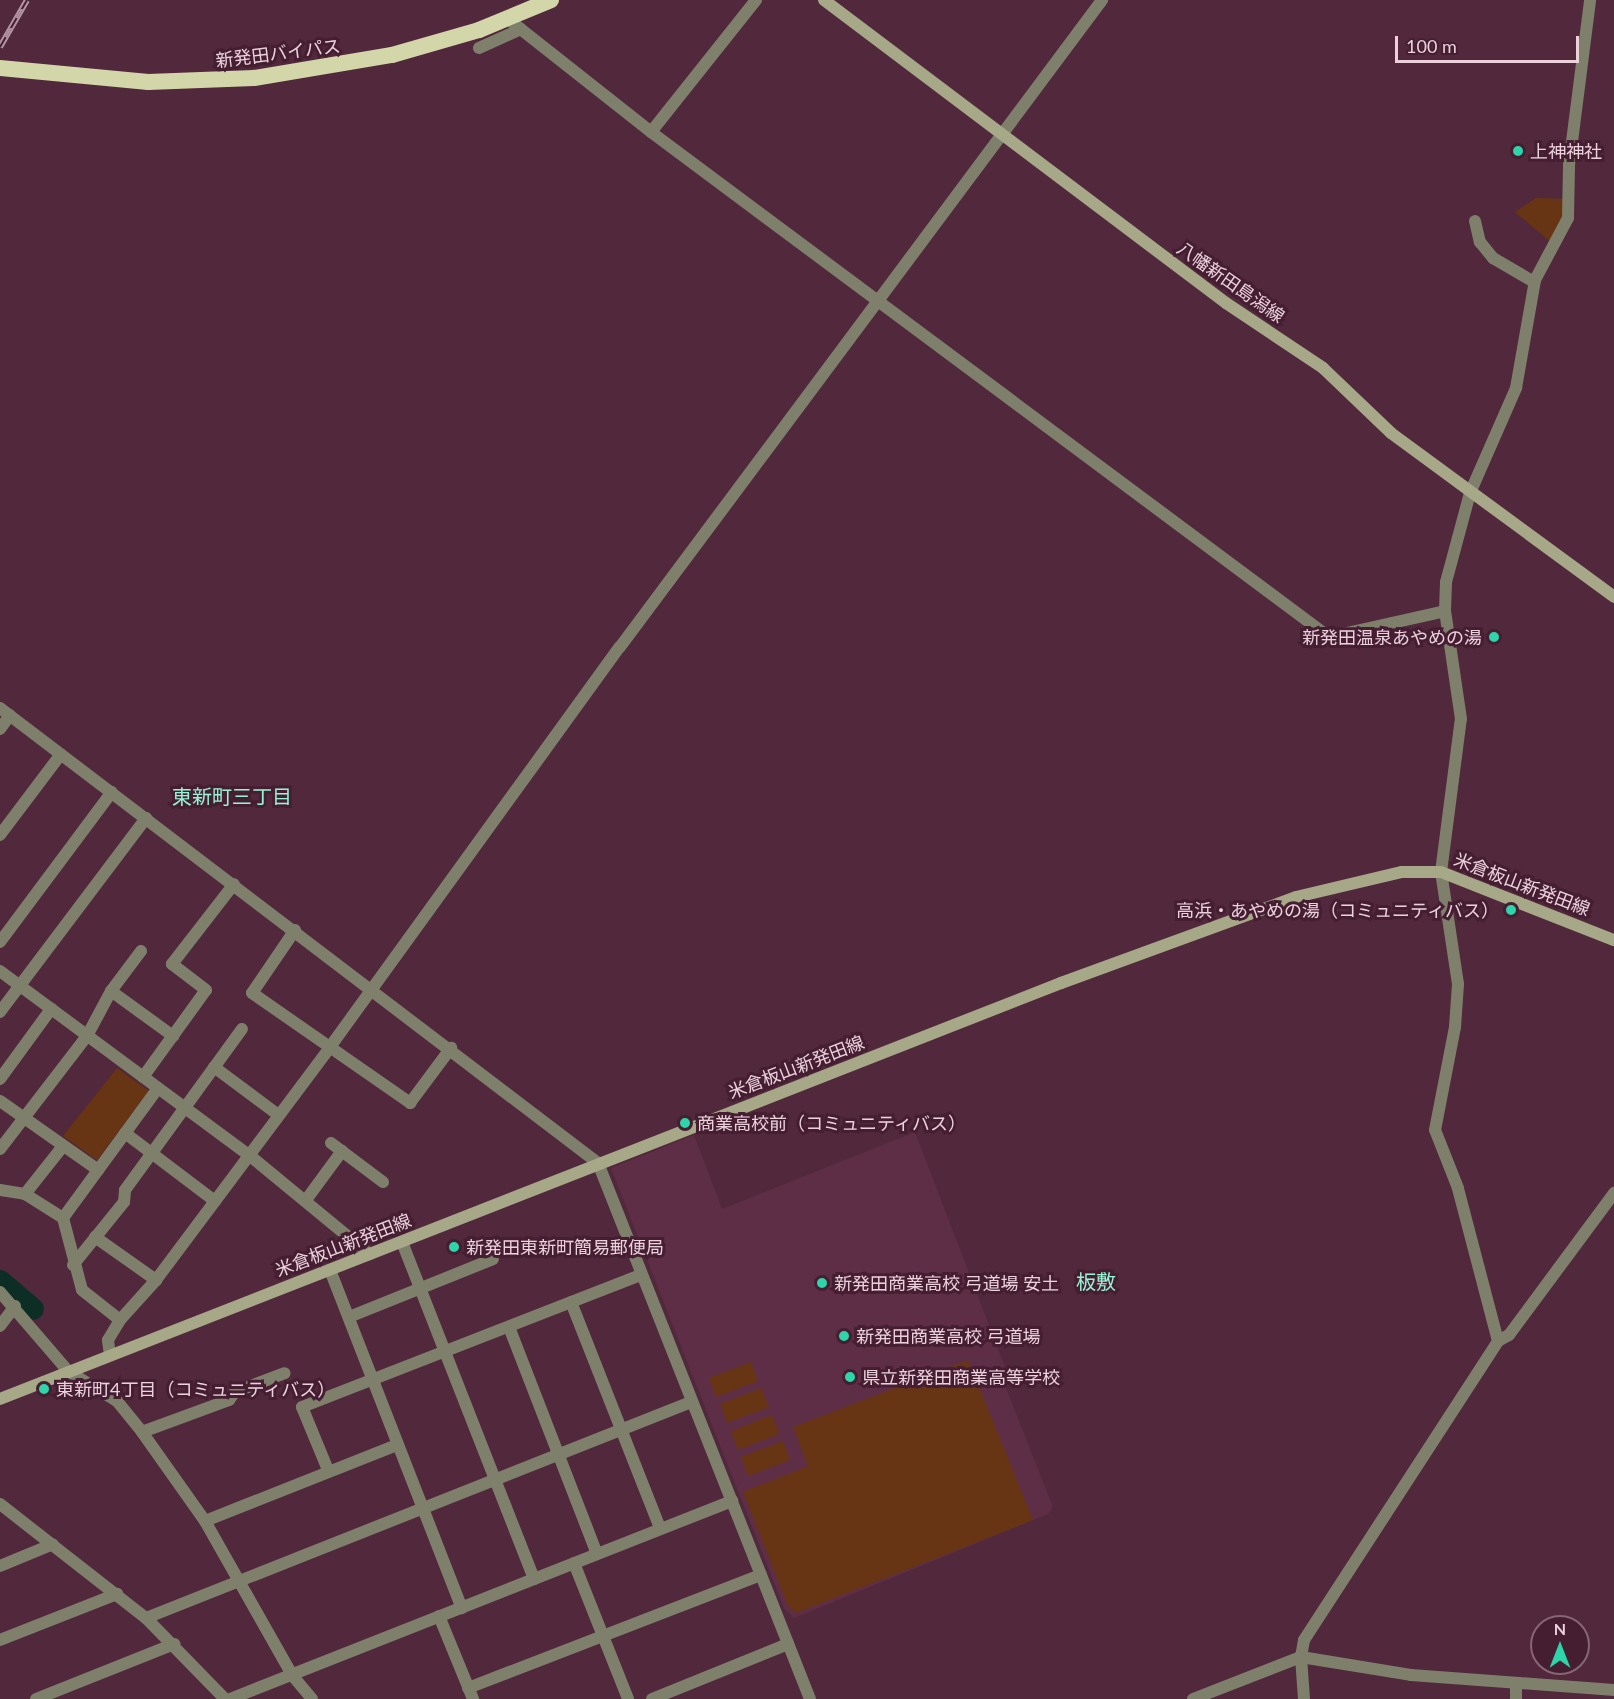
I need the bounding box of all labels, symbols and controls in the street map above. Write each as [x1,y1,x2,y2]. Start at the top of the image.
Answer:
scale bar [1398,24,1582,62]
street label: 新発田バイパス [214,35,342,71]
text: 100 m [1406,35,1457,57]
place label: 上神神社 [1530,140,1602,162]
marker: 上神神社 [1511,144,1525,158]
street label: 八幡新田島潟線 [1173,237,1289,327]
place label: 新発田温泉あやめの湯 [1302,626,1482,648]
marker: 新発田温泉あやめの湯 [1487,630,1501,644]
district label: 東新町三丁目 [172,784,292,808]
street label: 米倉板山新発田線 [1451,848,1593,920]
place label: 高浜・あやめの湯（コミュニティバス） [1175,899,1499,921]
marker: 高浜・あやめの湯（コミュニティバス） [1504,903,1518,917]
street label: 米倉板山新発田線 [725,1031,867,1103]
place label: 商業高校前（コミュニティバス） [697,1112,967,1134]
marker: 商業高校前（コミュニティバス） [678,1116,692,1130]
street label: 米倉板山新発田線 [272,1209,414,1281]
place label: 新発田東新町簡易郵便局 [466,1236,664,1258]
marker: 新発田東新町簡易郵便局 [447,1240,461,1254]
district label: 板敷 [1076,1269,1116,1293]
place label: 新発田商業高校 弓道場 安土 [834,1272,1059,1294]
marker: 新発田商業高校 弓道場 安土 [815,1276,829,1290]
place label: 新発田商業高校 弓道場 [856,1325,1041,1347]
marker: 新発田商業高校 弓道場 [837,1329,851,1343]
place label: 県立新発田商業高等学校 [862,1366,1060,1388]
marker: 県立新発田商業高等学校 [843,1370,857,1384]
place label: 東新町4丁目（コミュニティバス） [56,1378,336,1400]
marker: 東新町4丁目（コミュニティバス） [37,1382,51,1396]
north arrow [1530,1615,1590,1675]
text: N [1554,1619,1566,1638]

